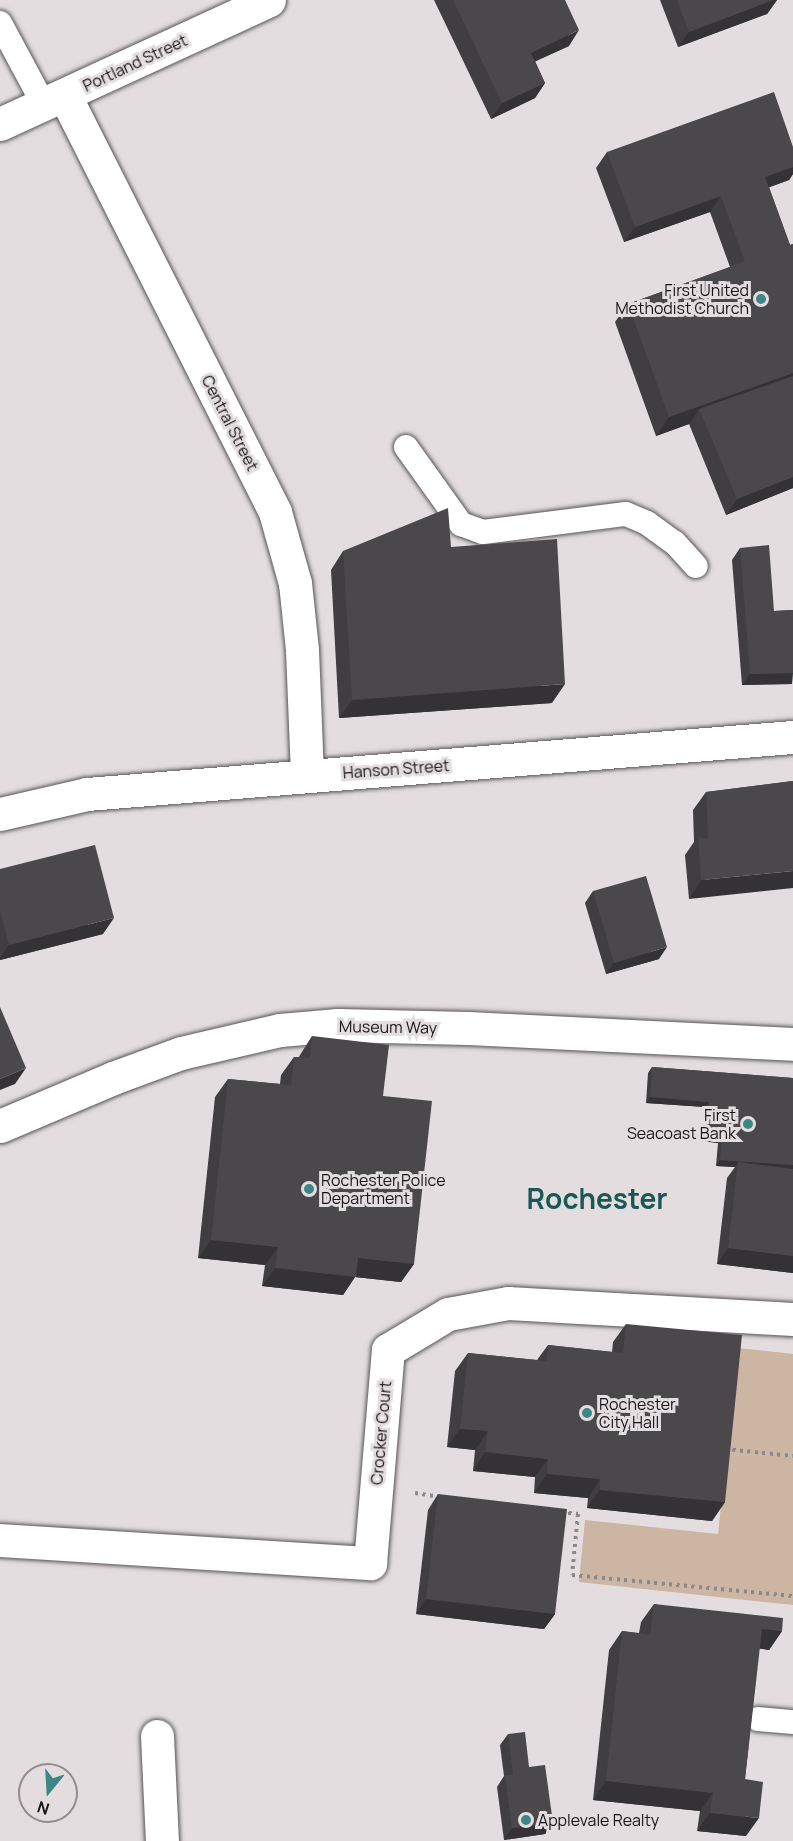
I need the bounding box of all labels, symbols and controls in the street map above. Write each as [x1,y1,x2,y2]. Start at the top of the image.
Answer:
street label: Portland Street [80,30,190,96]
place label: First United Methodist Church [615,280,749,318]
marker: First United Methodist Church [754,292,768,306]
street label: Central Street [198,372,262,474]
street label: Hanson Street [342,756,450,782]
street label: Museum Way [339,1017,437,1037]
place label: First Seacoast Bank [627,1105,736,1143]
marker: First Seacoast Bank [741,1117,755,1131]
place label: Rochester Police Department [321,1170,446,1208]
district label: Rochester [527,1181,667,1215]
marker: Rochester Police Department [302,1182,316,1196]
street label: Crocker Court [367,1380,395,1486]
place label: Rochester City Hall [599,1394,676,1432]
marker: Rochester City Hall [580,1406,594,1420]
north arrow [18,1763,78,1823]
text: N [34,1796,52,1820]
place label: Applevale Realty [538,1810,659,1830]
marker: Applevale Realty [519,1813,533,1827]

